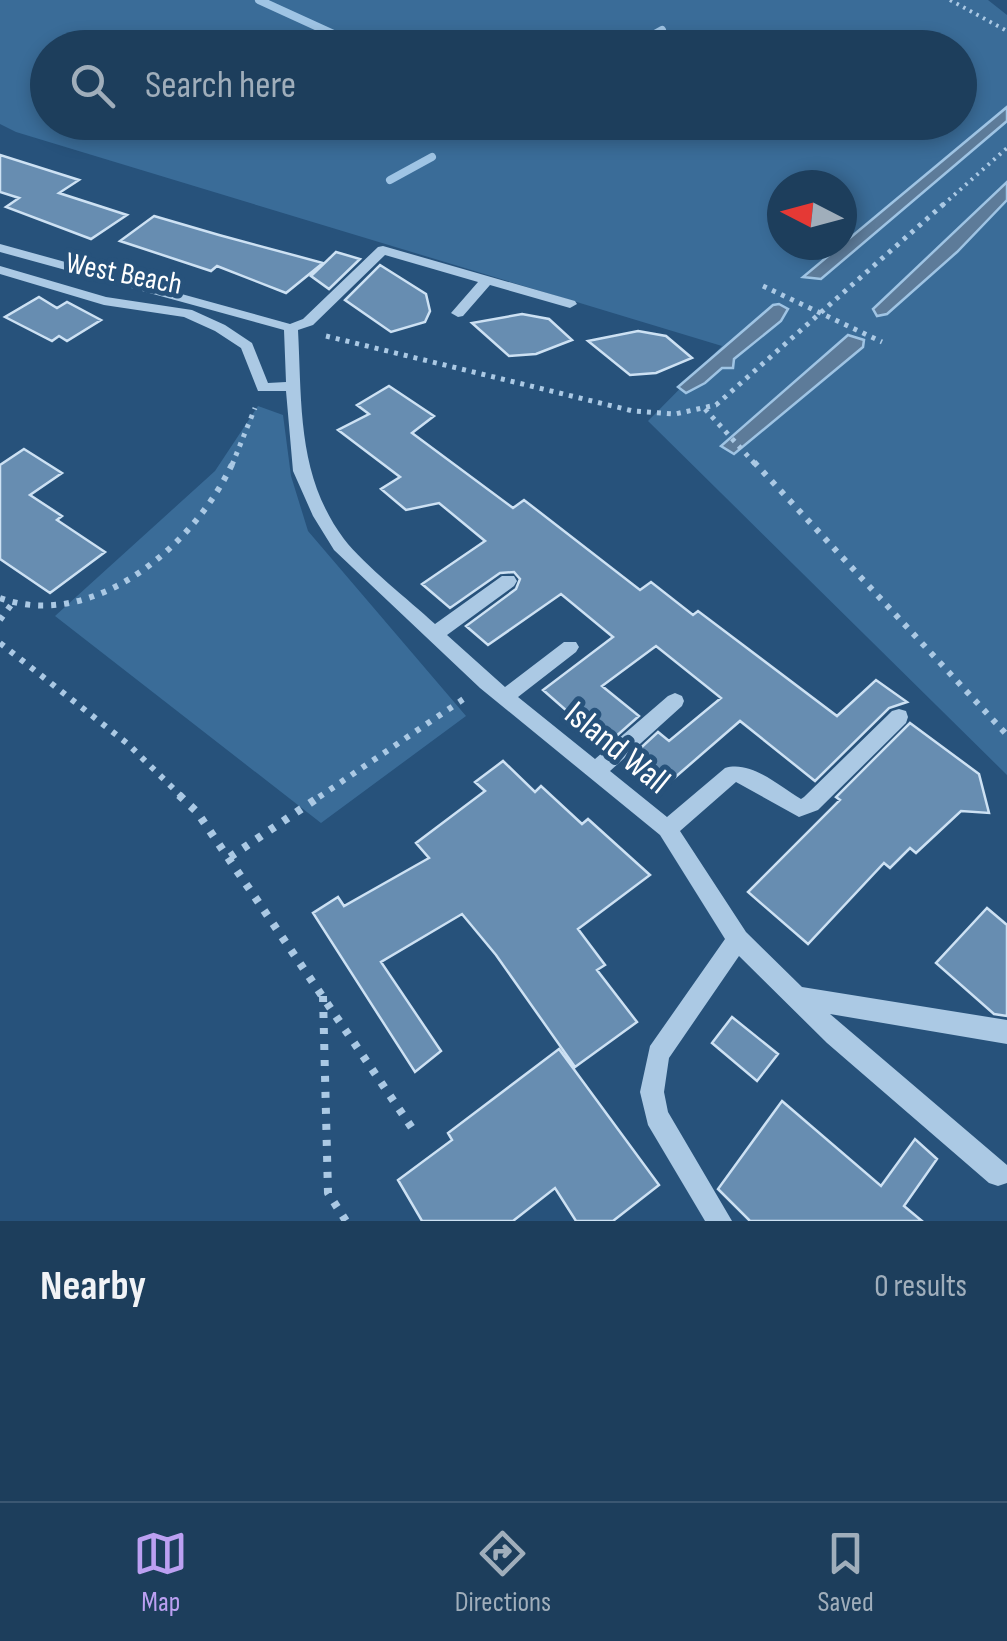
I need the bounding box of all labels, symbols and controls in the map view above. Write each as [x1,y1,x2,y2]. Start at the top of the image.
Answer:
search box [30,30,977,140]
icon: search [65,58,120,113]
text: Search here [145,63,296,108]
north arrow [767,170,857,260]
street label: West Beach [63,245,185,303]
street label: Island Wall [556,693,678,804]
text: Nearby [40,1261,146,1312]
text: 0 results [874,1267,967,1306]
tab: Map [133,1526,188,1619]
tab: Directions [455,1526,551,1619]
tab: Saved [818,1526,874,1619]

